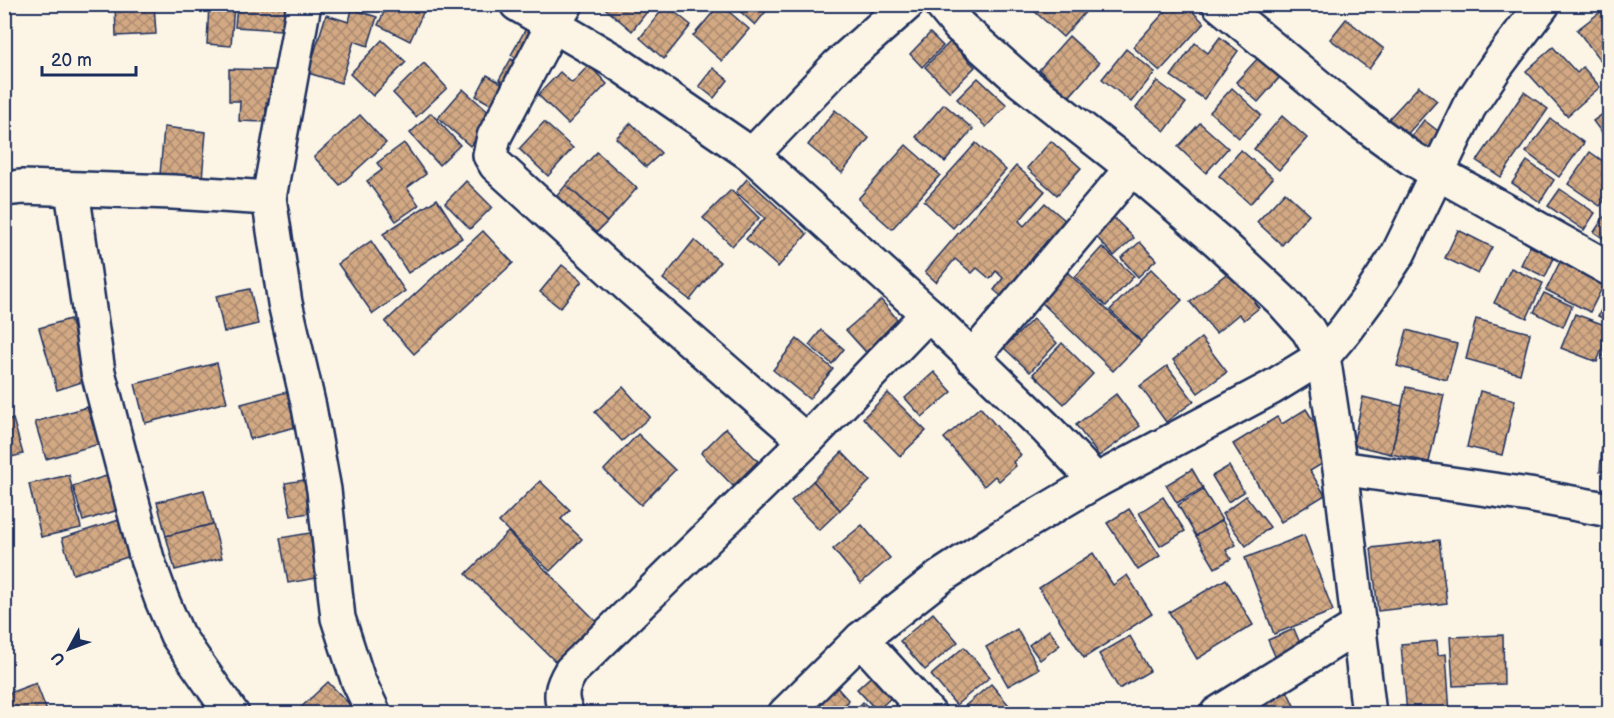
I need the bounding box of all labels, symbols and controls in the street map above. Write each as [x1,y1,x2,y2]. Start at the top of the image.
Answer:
scale bar [42,39,136,77]
text: 20 m [51,50,92,71]
north arrow [39,619,99,679]
text: U [48,647,70,668]

